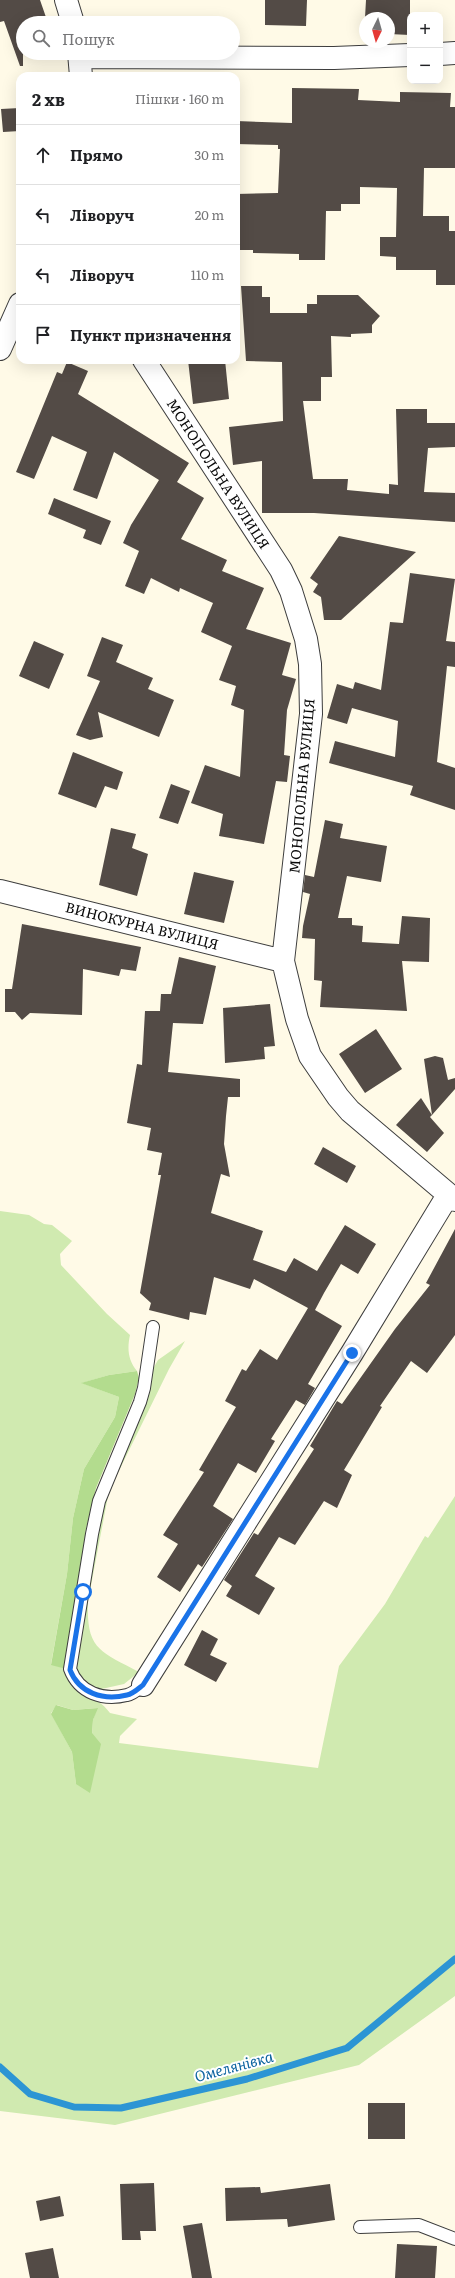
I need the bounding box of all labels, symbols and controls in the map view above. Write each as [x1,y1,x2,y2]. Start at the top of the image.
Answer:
north arrow [359,12,395,48]
map controls [407,12,443,84]
button: + [407,12,443,48]
search box [16,16,240,60]
icon: search [30,27,52,49]
text: Пошук [62,27,115,50]
button: − [407,48,443,84]
text: 2 хв [32,86,65,111]
text: Пішки · 160 m [135,89,224,108]
text: Прямо [70,143,123,166]
icon: ahead [32,144,54,166]
text: 30 m [194,145,224,164]
text: Ліворуч [70,203,134,226]
icon: left [32,204,54,226]
text: 20 m [195,205,224,224]
text: Ліворуч [70,263,134,286]
icon: left [32,264,54,286]
text: 110 m [191,265,224,284]
text: Пункт призначення [70,323,231,346]
icon: arrive [32,324,54,346]
street label: МОНОПОЛЬНА ВУЛИЦЯ [163,394,275,553]
street label: МОНОПОЛЬНА ВУЛИЦЯ [283,698,319,874]
street label: ВИНОКУРНА ВУЛИЦЯ [64,896,221,954]
route end [343,1344,361,1362]
route start [74,1583,92,1601]
water label: Омелянівка [192,2044,276,2087]

